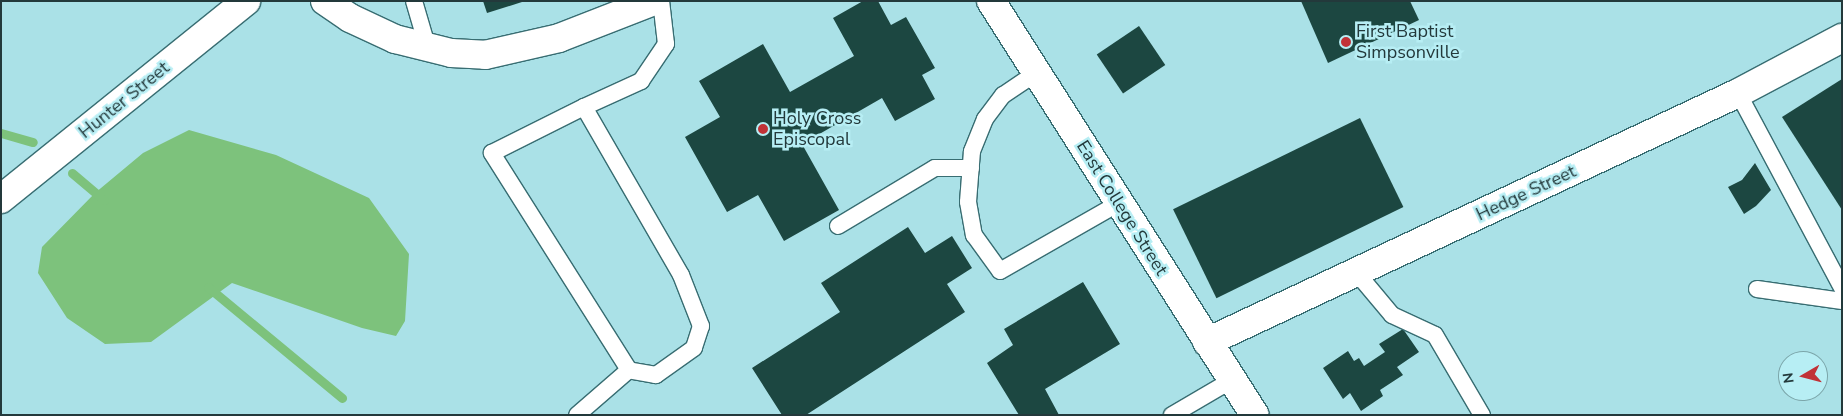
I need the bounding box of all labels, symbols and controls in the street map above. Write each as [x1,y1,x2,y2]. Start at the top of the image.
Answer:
place label: First Baptist Simpsonville [1356,21,1460,64]
marker: First Baptist Simpsonville [1340,36,1352,48]
street label: Hunter Street [74,57,174,143]
place label: Holy Cross Episcopal [773,108,861,150]
marker: Holy Cross Episcopal [757,123,769,135]
street label: East College Street [1072,137,1172,279]
street label: Hedge Street [1473,160,1579,226]
north arrow [1778,351,1828,401]
text: N [1779,372,1799,385]

